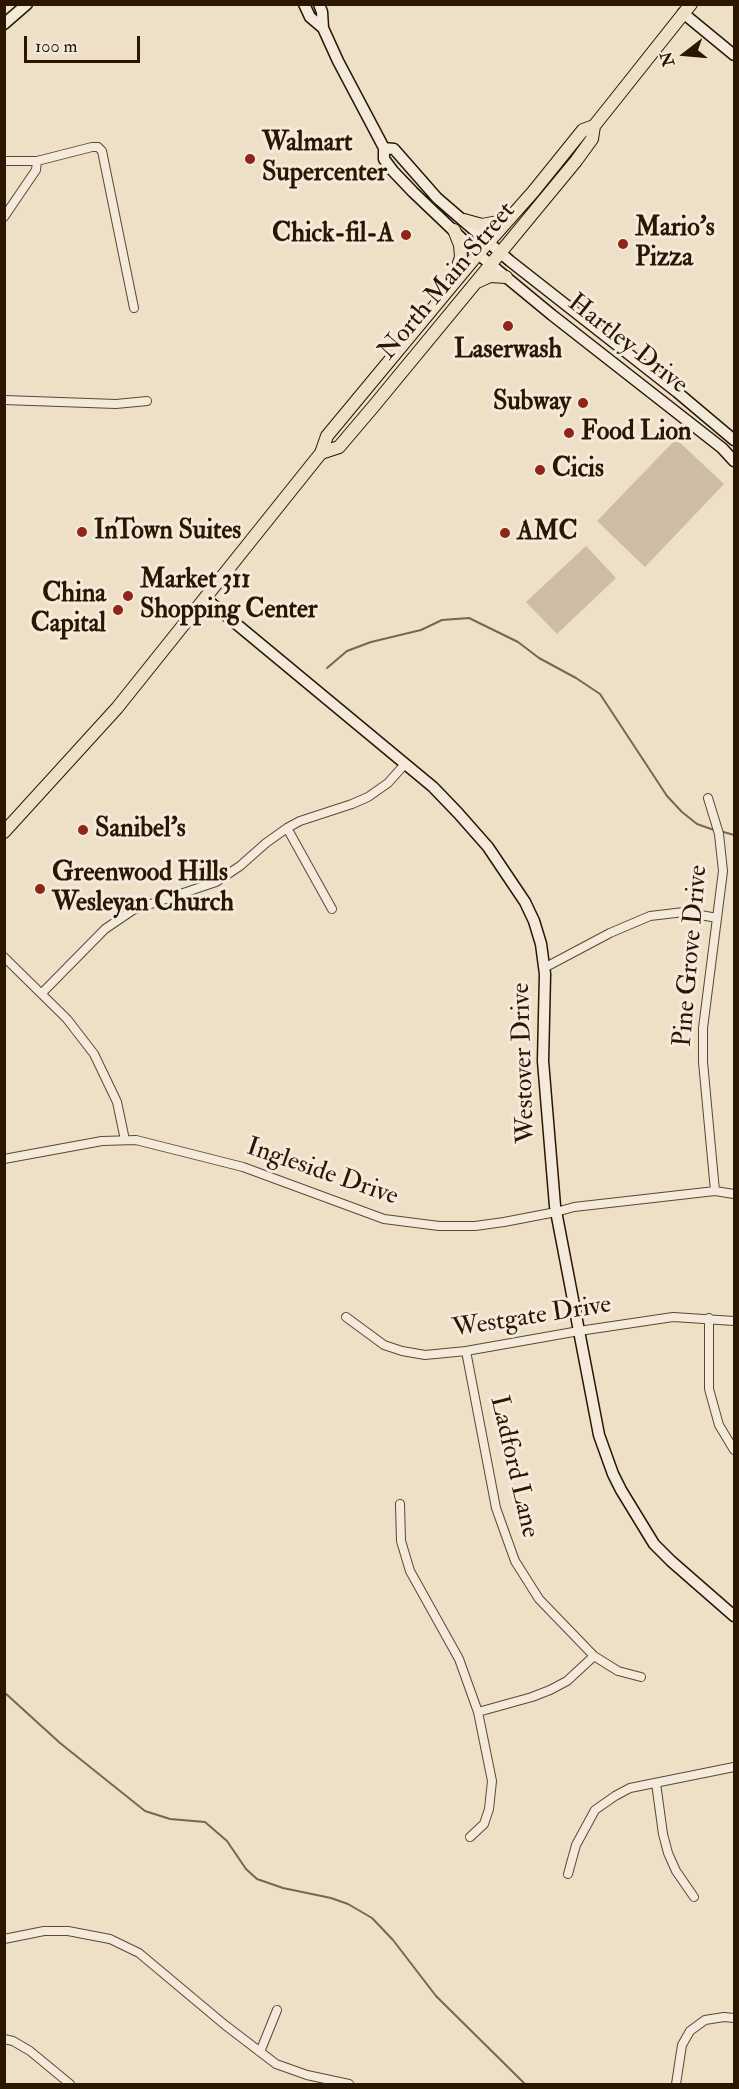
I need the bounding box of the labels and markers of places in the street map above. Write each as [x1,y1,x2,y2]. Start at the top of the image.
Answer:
place label: Walmart Supercenter [262,128,387,190]
marker: Walmart Supercenter [243,152,257,166]
place label: Mario's Pizza [635,213,715,274]
place label: Chick-fil-A [272,219,394,251]
marker: Chick-fil-A [399,228,413,242]
marker: Mario's Pizza [616,237,630,251]
marker: Laserwash [501,319,515,333]
place label: Laserwash [454,335,562,367]
place label: Subway [493,387,571,419]
marker: Subway [576,396,590,410]
place label: Food Lion [581,417,692,449]
marker: Food Lion [562,426,576,440]
place label: Cicis [552,454,604,486]
marker: Cicis [533,463,547,477]
place label: InTown Suites [94,516,241,548]
place label: AMC [517,517,577,549]
marker: InTown Suites [75,525,89,539]
marker: AMC [498,526,512,540]
place label: Market 311 Shopping Center [140,565,318,626]
place label: China Capital [31,579,106,640]
marker: Market 311 Shopping Center [121,589,135,603]
marker: China Capital [111,603,125,617]
place label: Sanibel's [95,814,186,846]
marker: Sanibel's [76,823,90,837]
place label: Greenwood Hills Wesleyan Church [52,858,234,920]
marker: Greenwood Hills Wesleyan Church [33,882,47,896]

